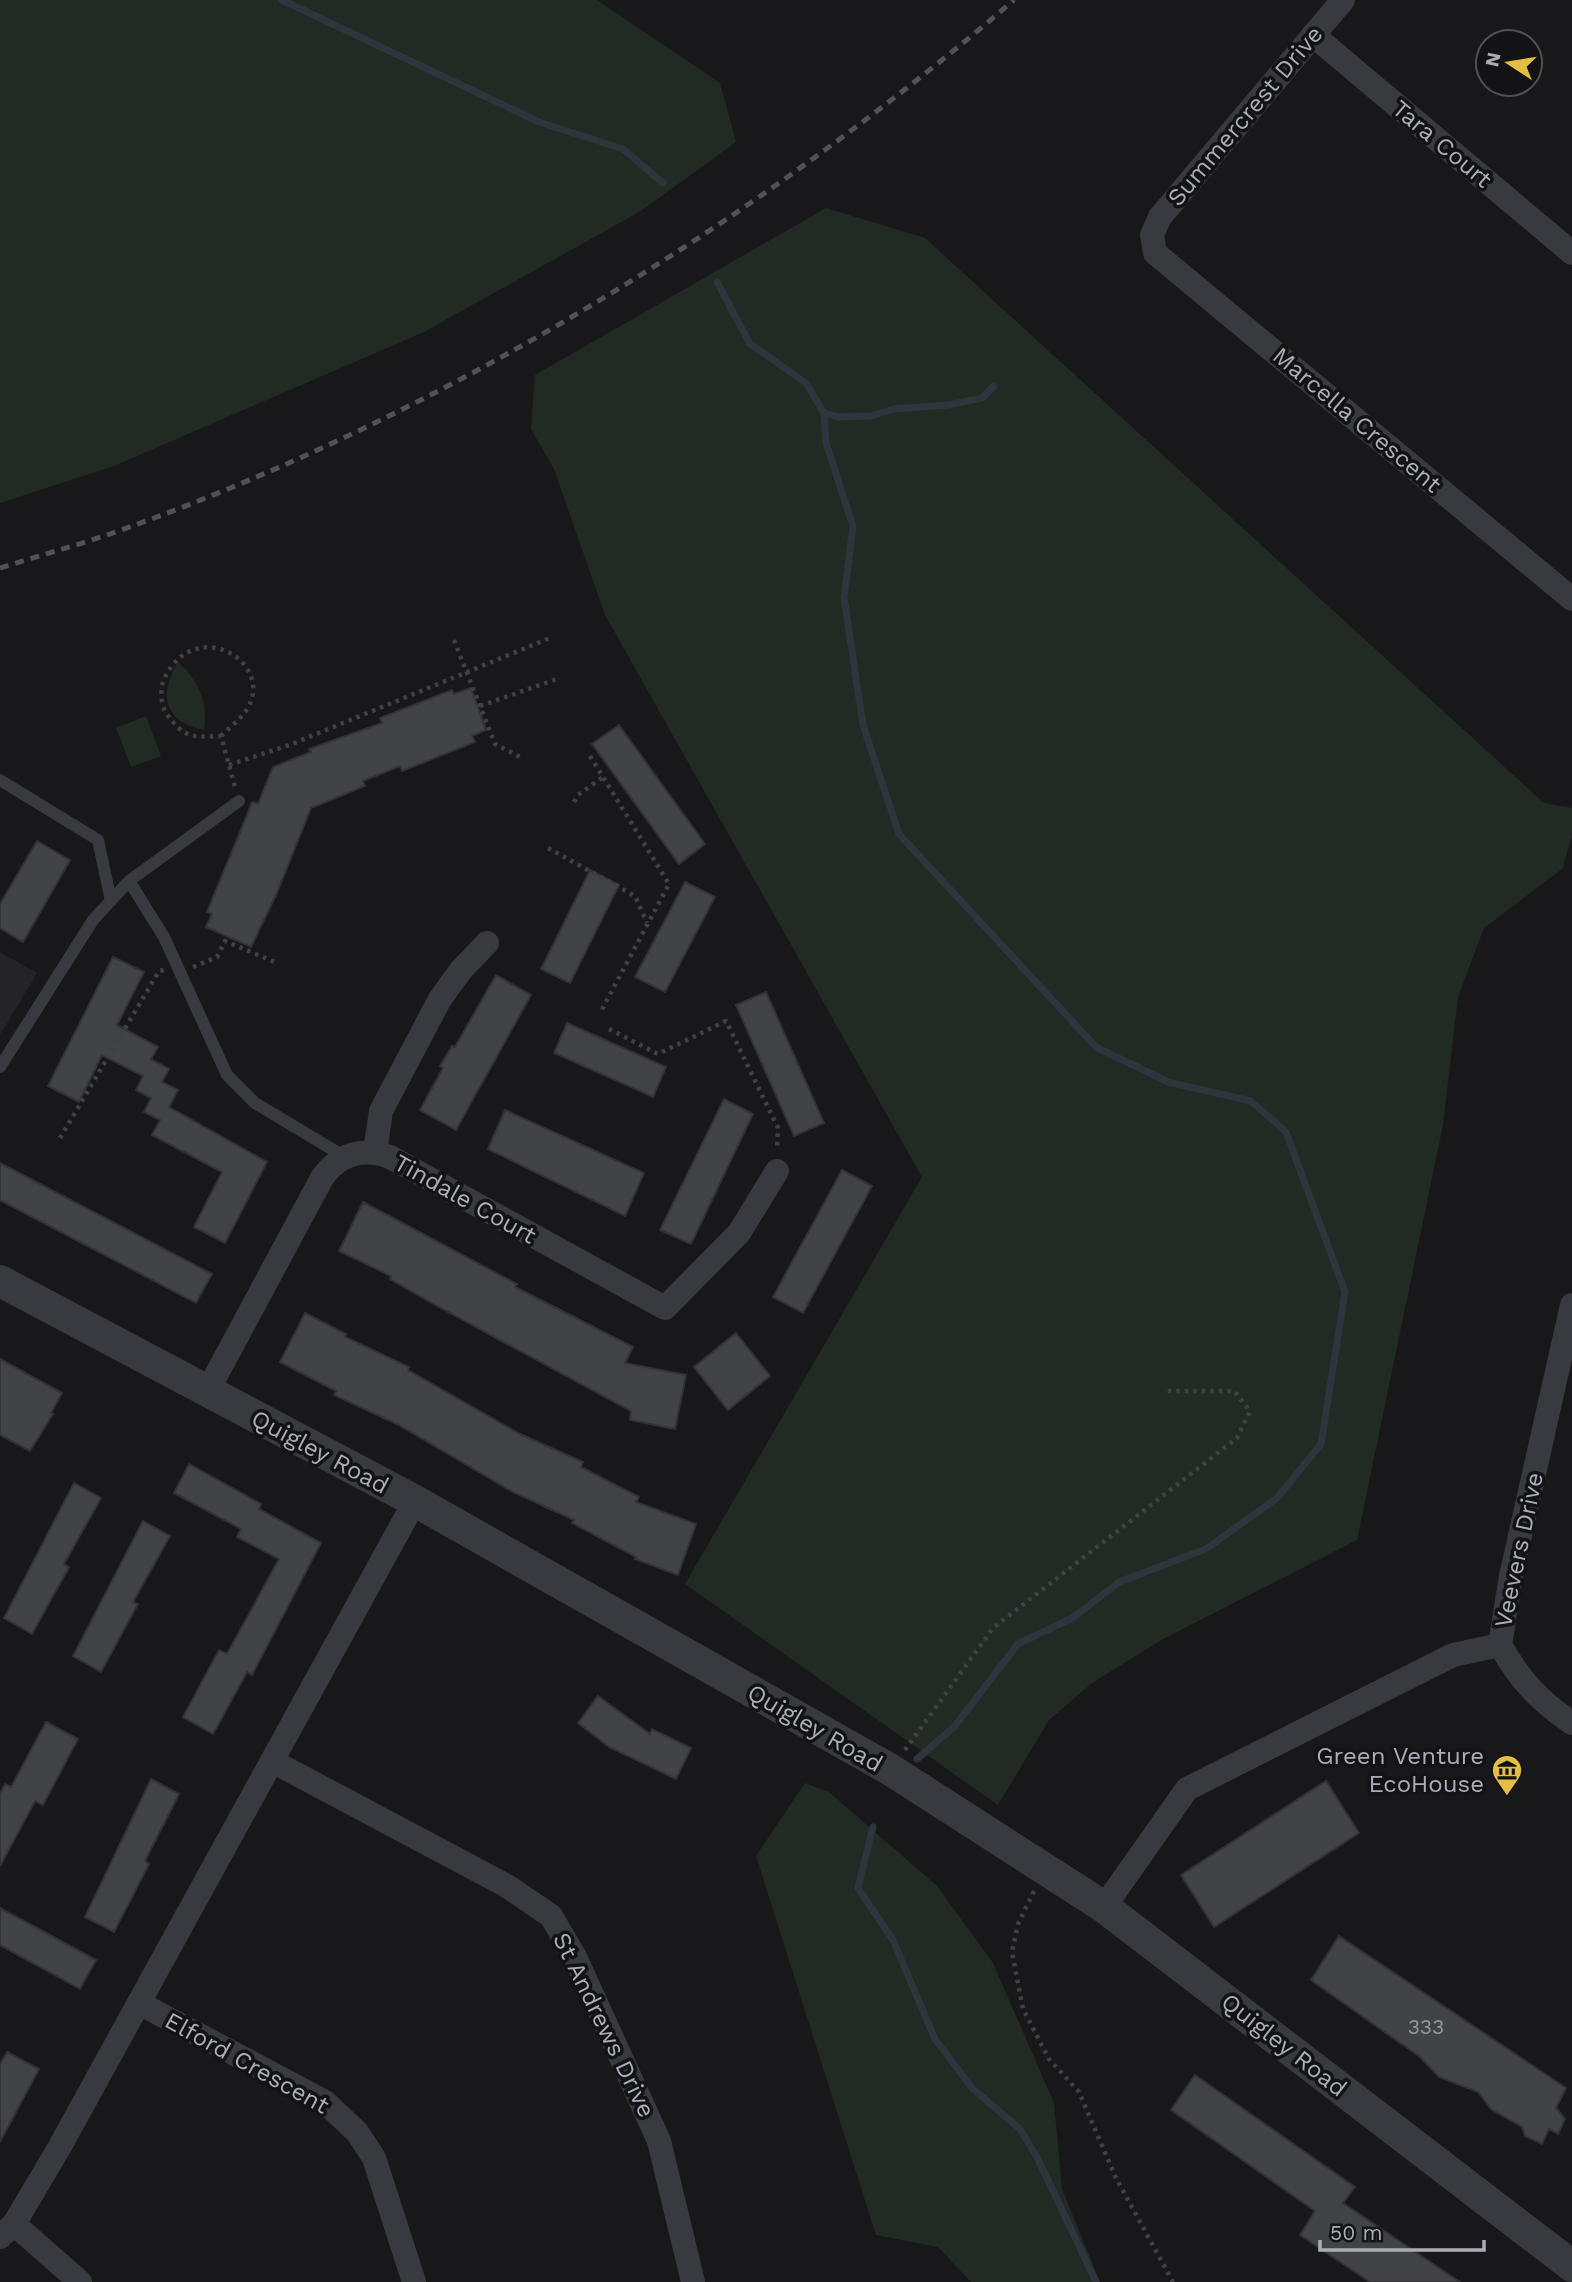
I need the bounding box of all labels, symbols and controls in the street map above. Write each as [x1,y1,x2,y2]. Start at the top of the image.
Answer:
street label: Summercrest Drive [1162,20,1328,212]
north arrow [1474,28,1544,98]
text: N [1480,50,1506,69]
street label: Tara Court [1387,94,1497,194]
street label: Marcella Crescent [1267,341,1447,499]
street label: Tindale Court [389,1148,541,1250]
street label: Quigley Road [247,1404,393,1500]
street label: Veevers Drive [1489,1470,1549,1630]
street label: Quigley Road [743,1678,887,1778]
place label: Green Venture EcoHouse [1316,1742,1484,1798]
museum icon: Green Venture EcoHouse [1490,1753,1524,1797]
street label: St Andrews Drive [547,1928,661,2122]
street label: Quigley Road [1216,1987,1352,2103]
street label: Elford Crescent [160,2006,334,2120]
house number: 333 [1408,2014,1444,2039]
scale bar [1320,2208,1484,2252]
text: 50 m [1330,2220,1382,2245]

